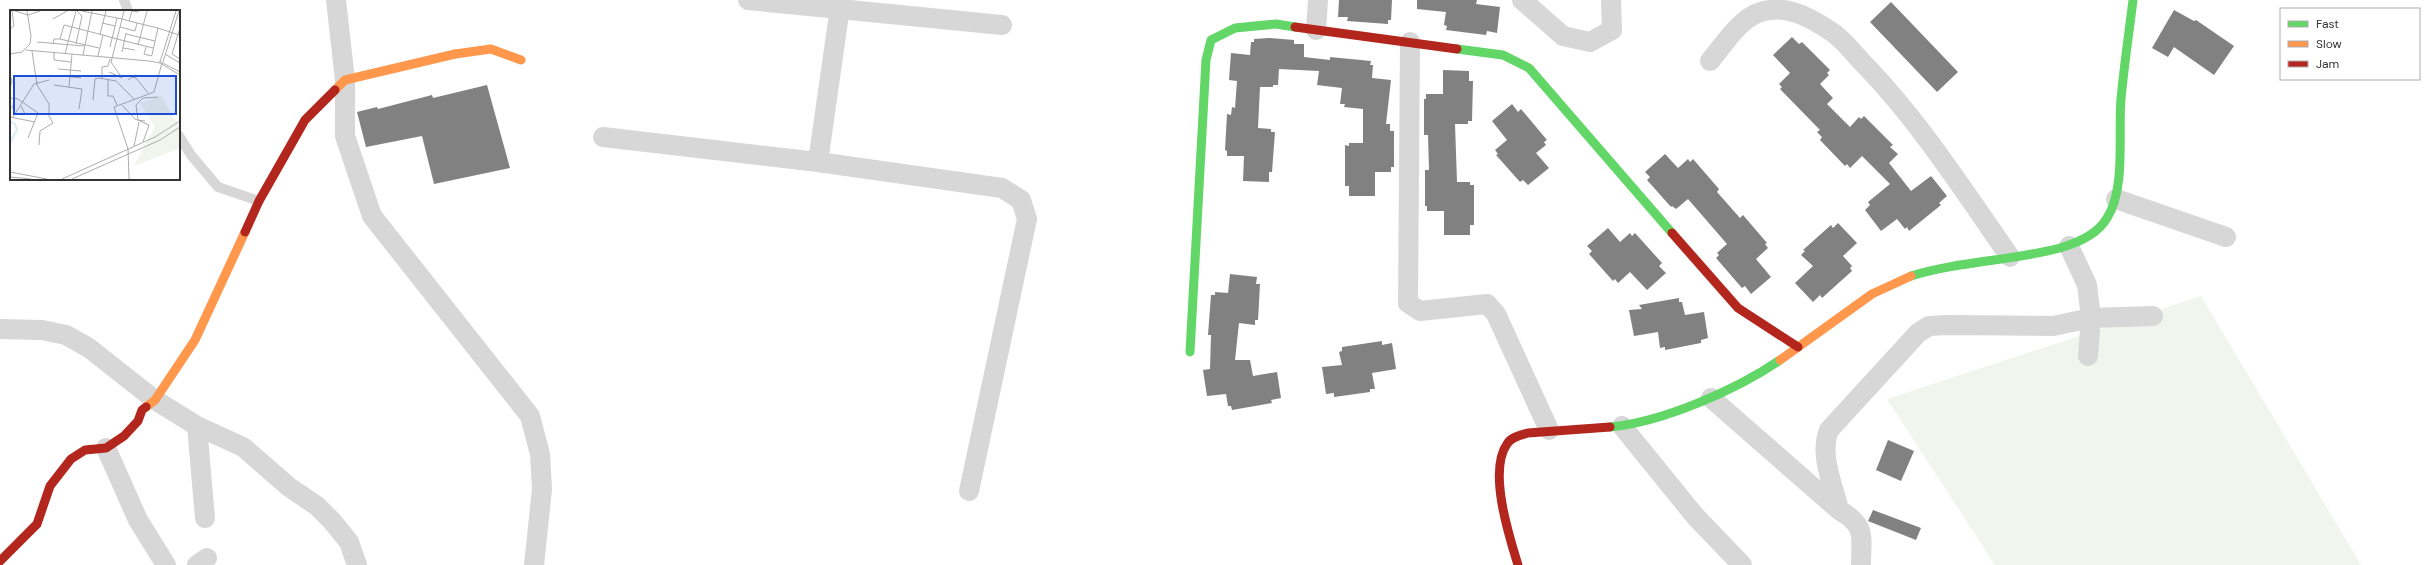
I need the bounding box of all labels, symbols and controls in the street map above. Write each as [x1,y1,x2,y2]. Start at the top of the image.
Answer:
legend [2280,8,2420,80]
inset map [10,10,180,180]
text: Fast [2316,16,2339,32]
text: Slow [2316,36,2342,52]
text: Jam [2316,56,2339,72]

